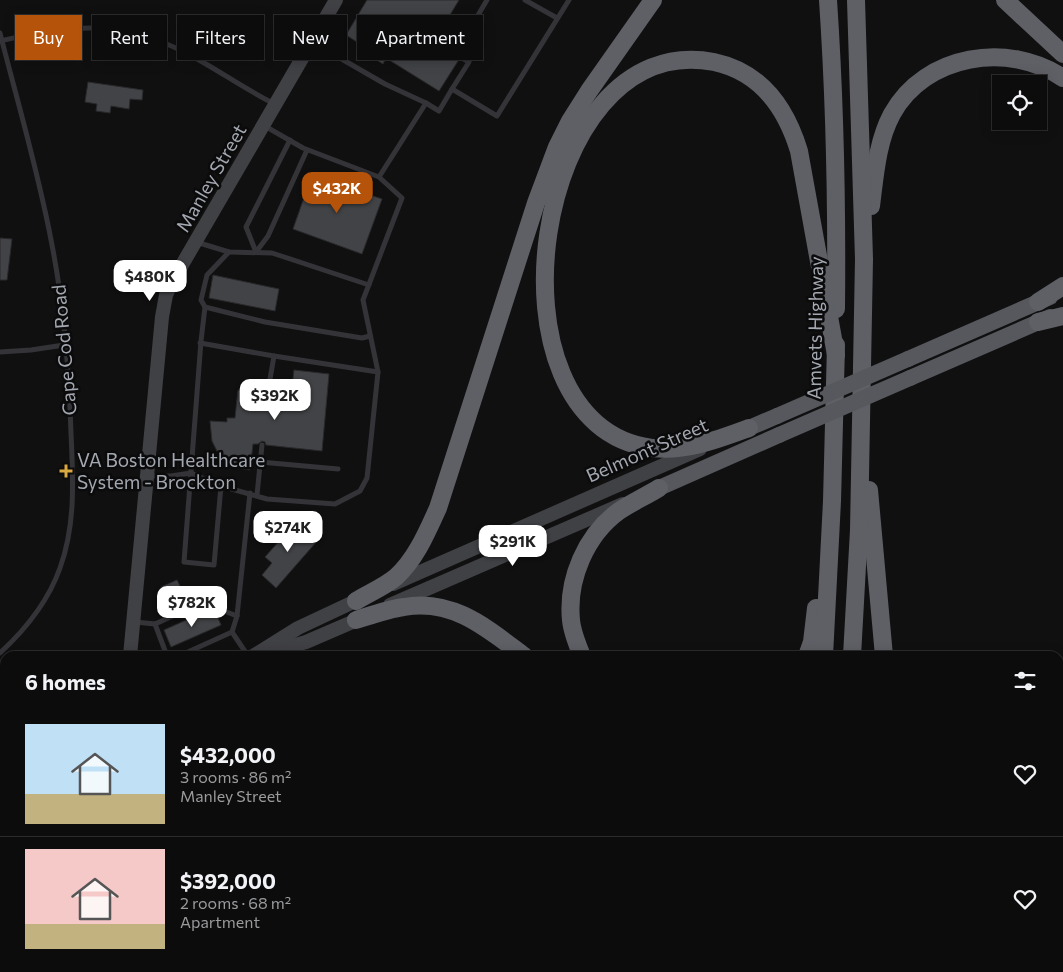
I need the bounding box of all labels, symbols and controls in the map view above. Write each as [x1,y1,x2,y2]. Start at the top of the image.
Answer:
chip: Buy [15,15,82,60]
chip: Rent [92,15,167,60]
chip: Filters [177,15,264,60]
chip: New [274,15,347,60]
chip: Apartment [357,15,483,60]
map controls [992,75,1047,130]
button: locate [992,75,1047,130]
street label: Manley Street [170,120,251,236]
pin: $432K [302,172,372,214]
text: $432K [313,178,361,197]
street label: Amvets Highway [802,256,827,400]
pin: $480K [115,260,185,302]
text: $480K [125,266,175,285]
street label: Cape Cod Road [46,284,81,416]
pin: $392K [240,378,310,421]
text: $392K [251,385,299,404]
street label: Belmont Street [582,412,712,487]
place label: VA Boston Healthcare System - Brockton [77,448,265,493]
marker: VA Boston Healthcare System - Brockton [59,464,73,478]
pin: $274K [253,510,323,553]
text: $274K [264,517,312,536]
pin: $291K [478,524,548,567]
text: $291K [490,531,536,550]
pin: $782K [157,586,227,628]
text: $782K [168,592,216,611]
icon: filters [1011,667,1039,695]
text: 6 homes [25,669,106,694]
text: $432,000 [180,742,276,767]
icon: home [65,744,125,804]
icon: heart [1011,760,1039,788]
text: 3 rooms · 86 m² [180,767,291,786]
text: Manley Street [180,786,282,805]
text: $392,000 [180,868,276,893]
icon: home [65,869,125,929]
icon: heart [1011,885,1039,913]
text: 2 rooms · 68 m² [180,893,291,912]
text: Apartment [180,912,260,931]

